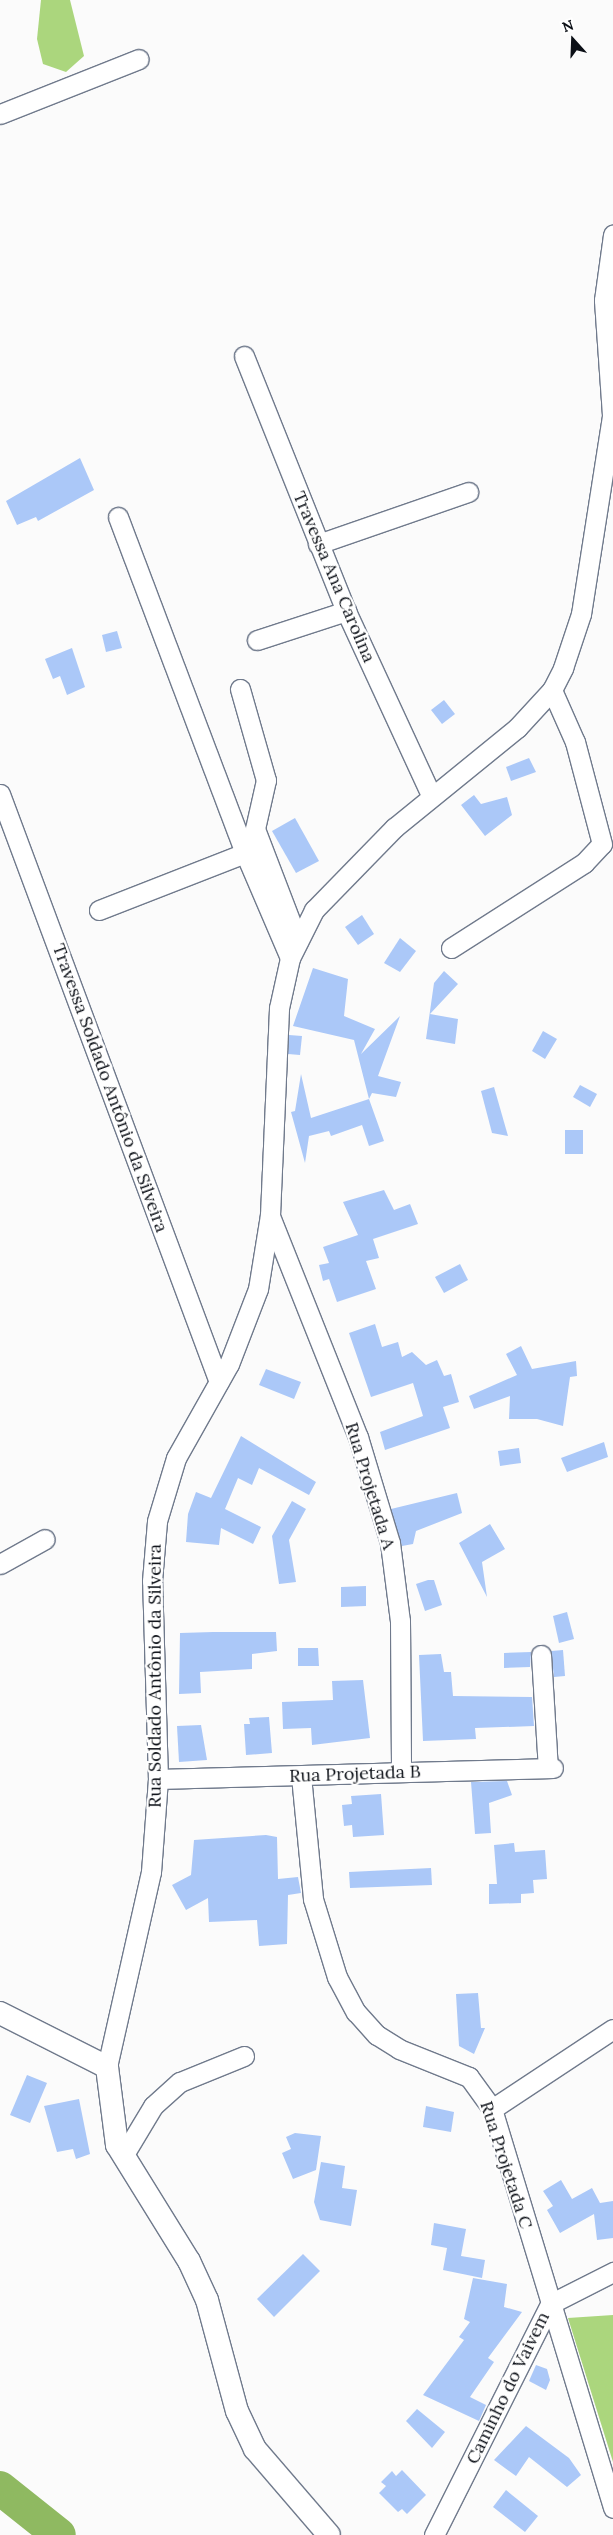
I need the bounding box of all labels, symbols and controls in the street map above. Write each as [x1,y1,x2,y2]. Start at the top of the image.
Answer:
north arrow [548,15,598,65]
text: N [560,16,576,36]
street label: Travessa Ana Carolina [288,488,380,666]
street label: Travessa Soldado Antônio da Silveira [48,941,172,1235]
street label: Rua Projetada A [340,1420,400,1552]
street label: Rua Soldado Antônio da Silveira [144,1544,166,1808]
street label: Rua Projetada B [289,1761,421,1787]
street label: Rua Projetada C [475,2098,537,2232]
street label: Caminho do Vaivem [462,2308,554,2468]

